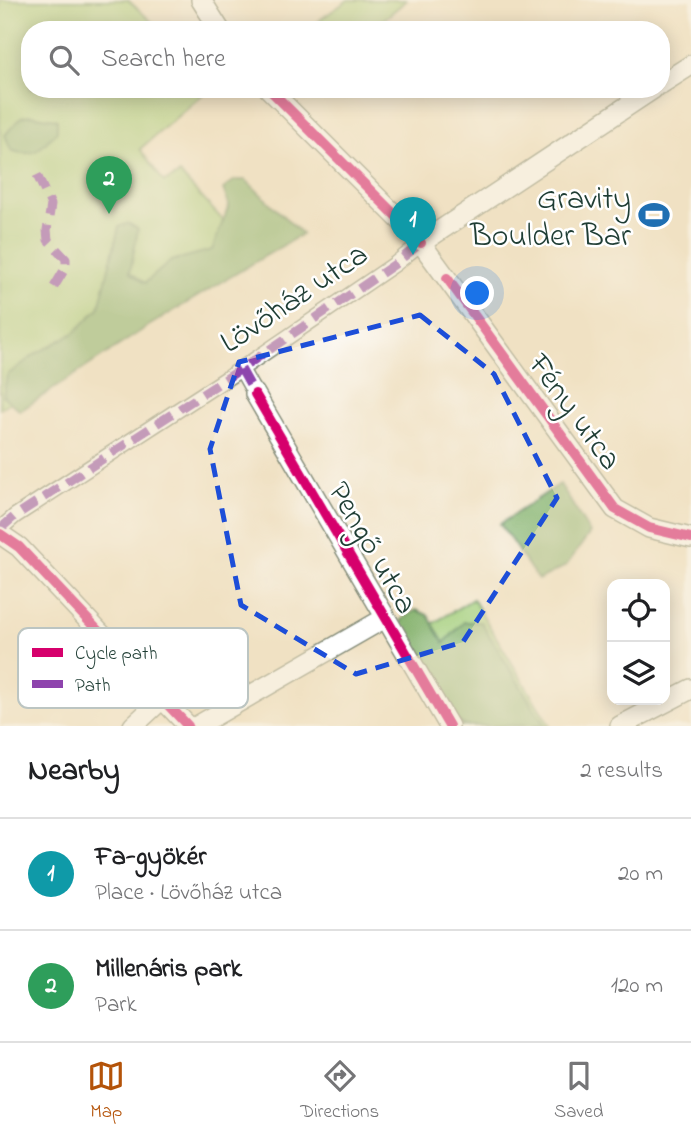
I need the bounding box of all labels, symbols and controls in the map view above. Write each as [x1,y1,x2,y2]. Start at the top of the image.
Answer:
search box [21,21,670,98]
icon: search [45,41,83,79]
text: Search here [101,41,226,79]
pin: 2 [86,156,132,214]
place label: Gravity Boulder Bar [469,177,631,261]
pin: 1 [390,197,436,255]
sports icon: Gravity Boulder Bar [637,198,671,232]
street label: Lövőház utca [211,233,378,367]
your location [460,276,494,310]
street label: Fény utca [514,344,632,481]
street label: Pengő utca [314,474,428,624]
map controls [607,579,670,705]
button: locate [607,579,670,642]
legend [18,628,248,708]
text: Cycle path [75,641,157,669]
button: layers [607,642,670,705]
text: Path [75,673,111,700]
text: Nearby [28,750,120,794]
text: 2 results [580,755,663,788]
text: Fa-gyökér [95,839,206,877]
text: 1 [47,858,55,891]
text: 20 m [618,858,663,891]
text: Place · Lövőház utca [95,877,282,910]
text: Millenáris park [95,951,242,989]
text: 2 [45,970,57,1003]
text: 120 m [611,970,663,1003]
text: Park [95,989,137,1022]
tab: Map [87,1057,125,1126]
tab: Directions [300,1057,379,1126]
tab: Saved [554,1057,604,1126]

